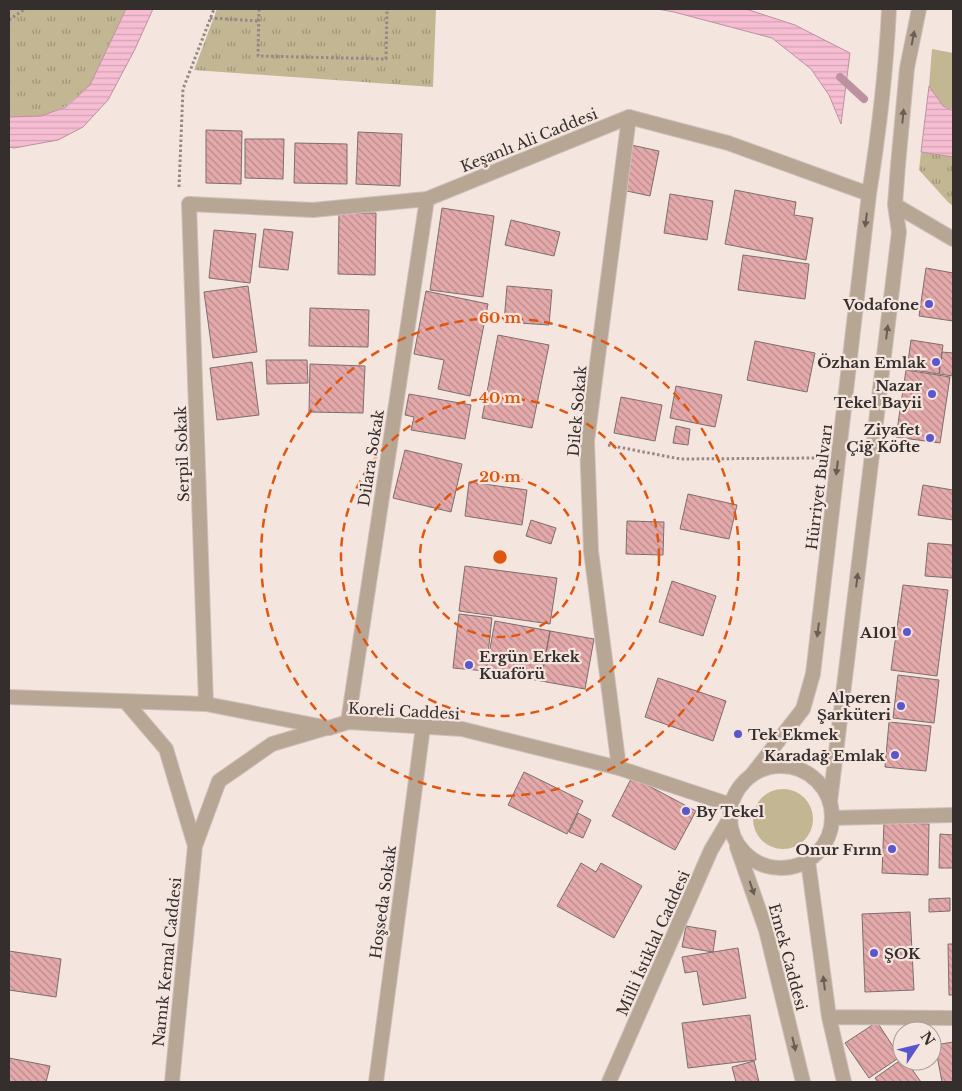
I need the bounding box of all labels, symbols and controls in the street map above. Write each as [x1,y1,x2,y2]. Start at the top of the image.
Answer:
one-way arrow [910,30,918,46]
street label: Keşanlı Ali Caddesi [458,104,600,176]
one-way arrow [899,108,907,124]
one-way arrow [862,212,870,228]
place label: Vodafone [842,295,919,314]
marker: Vodafone [923,298,935,310]
text: 60 m [479,308,521,327]
one-way arrow [883,323,891,339]
place label: Özhan Emlak [817,353,927,372]
marker: Özhan Emlak [930,356,942,368]
street label: Dilek Sokak [564,364,591,457]
place label: Nazar Tekel Bayii [834,376,923,412]
text: 40 m [479,388,521,407]
marker: Nazar Tekel Bayii [926,388,938,400]
street label: Serpil Sokak [171,405,193,502]
street label: Dilara Sokak [354,408,388,508]
place label: Ziyafet Çiğ Köfte [846,420,920,456]
street label: Hürriyet Bulvarı [802,423,836,551]
marker: Ziyafet Çiğ Köfte [924,432,936,444]
one-way arrow [833,460,841,476]
text: 20 m [479,467,521,486]
centre of rings [491,548,509,566]
one-way arrow [853,572,861,588]
one-way arrow [814,622,822,638]
place label: A101 [859,623,897,642]
marker: A101 [901,626,913,638]
place label: Ergün Erkek Kuaförü [479,647,581,683]
marker: Ergün Erkek Kuaförü [463,659,475,671]
place label: Alperen Şarküteri [817,688,892,724]
street label: Koreli Caddesi [348,699,460,723]
marker: Alperen Şarküteri [895,700,907,712]
place label: Tek Ekmek [748,725,839,744]
marker: Tek Ekmek [732,728,744,740]
place label: Karadağ Emlak [764,746,886,765]
marker: Karadağ Emlak [889,749,901,761]
place label: By Tekel [696,802,765,821]
marker: By Tekel [680,805,692,817]
place label: Onur Fırın [796,840,882,859]
street label: Hoşseda Sokak [366,843,400,960]
marker: Onur Fırın [886,843,898,855]
street label: Milli İstiklal Caddesi [612,867,694,1019]
street label: Namık Kemal Caddesi [149,876,185,1048]
one-way arrow [748,880,756,895]
street label: Emek Caddesi [765,901,811,1013]
place label: ŞOK [884,944,921,963]
marker: ŞOK [868,947,880,959]
one-way arrow [820,975,828,991]
north arrow [892,1021,942,1071]
text: N [916,1028,939,1049]
one-way arrow [790,1037,798,1052]

